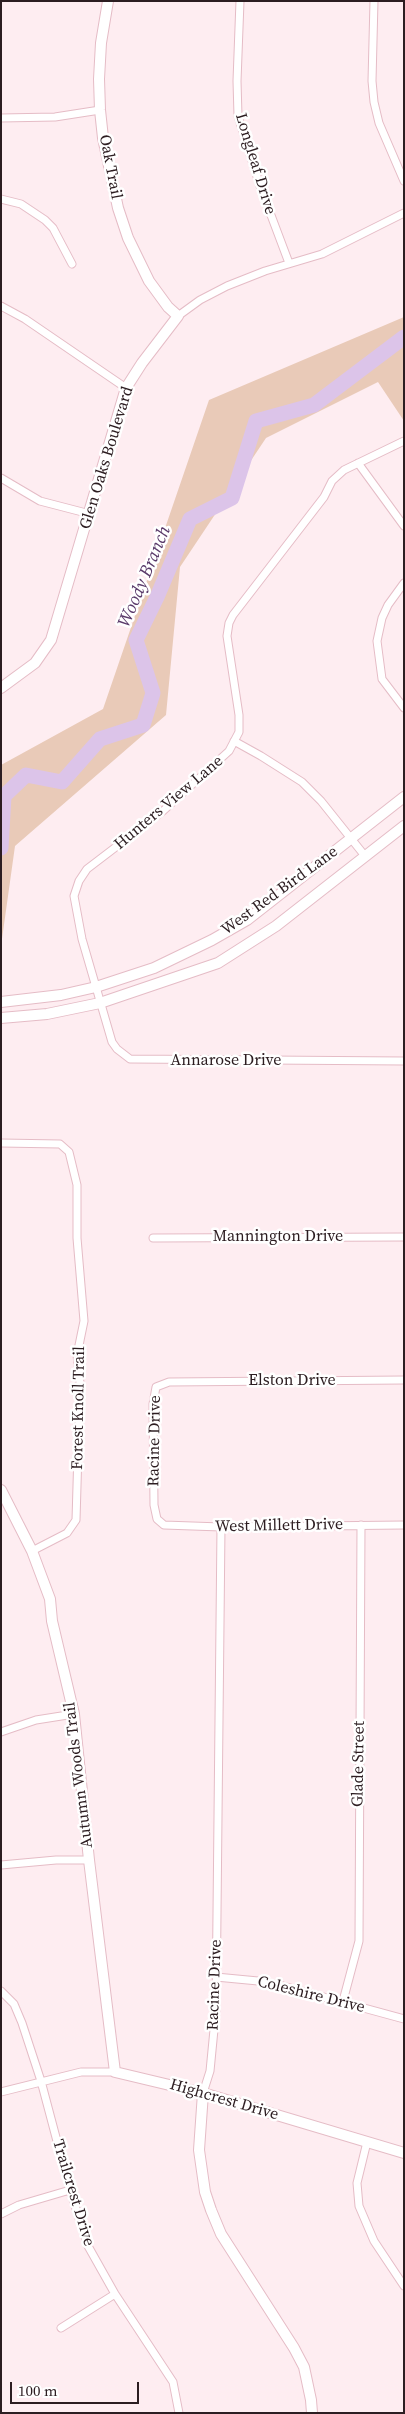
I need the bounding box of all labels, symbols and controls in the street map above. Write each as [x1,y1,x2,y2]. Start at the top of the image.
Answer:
street label: Longleaf Drive [230,111,280,217]
street label: Oak Trail [94,133,126,201]
street label: Glen Oaks Boulevard [76,384,138,532]
water label: Woody Branch [114,523,176,631]
street label: Hunters View Lane [111,752,227,854]
street label: West Red Bird Lane [218,842,342,940]
street label: Annarose Drive [171,1051,281,1071]
street label: Mannington Drive [213,1227,343,1247]
street label: Forest Knoll Trail [68,1346,90,1470]
street label: Elston Drive [248,1371,336,1391]
street label: Racine Drive [145,1395,165,1487]
street label: West Millett Drive [215,1515,343,1537]
street label: Autumn Woods Trail [61,1701,97,1849]
street label: Glade Street [349,1721,369,1807]
street label: Racine Drive [204,1939,226,2031]
street label: Coleshire Drive [255,1972,367,2018]
street label: Highcrest Drive [167,2075,281,2125]
street label: Trailcrest Drive [48,2137,98,2249]
scale bar [12,2372,141,2404]
text: 100 m [18,2380,58,2401]

